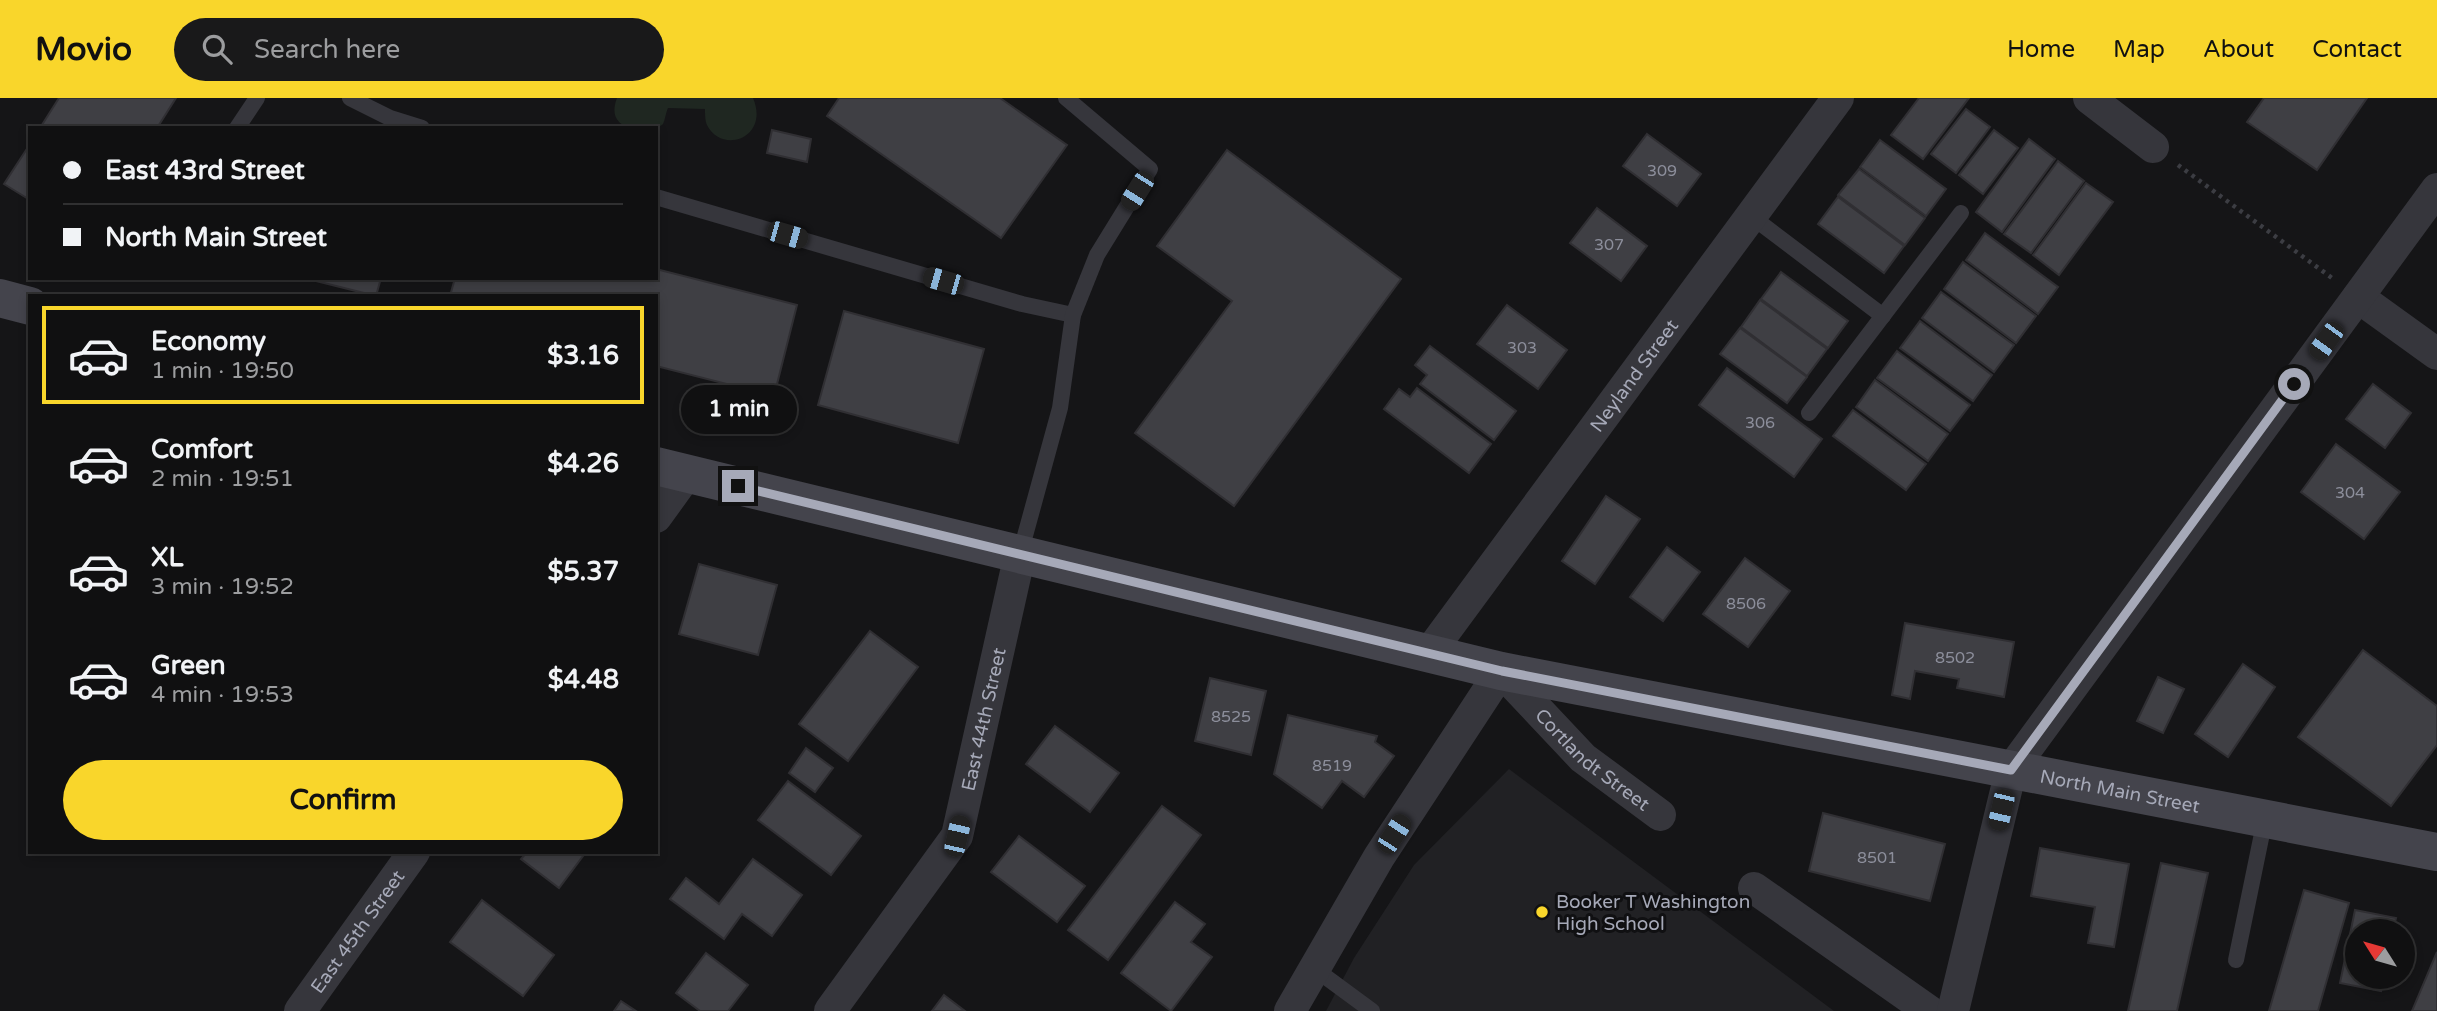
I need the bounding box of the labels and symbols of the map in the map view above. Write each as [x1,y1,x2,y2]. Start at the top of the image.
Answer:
house number: 309 [1647,161,1677,181]
car [1117,168,1158,214]
car [764,219,811,251]
house number: 307 [1594,235,1624,255]
car [920,265,967,297]
street label: Neyland Street [1586,315,1683,436]
car [2306,318,2347,364]
house number: 303 [1507,338,1537,358]
route start [2278,368,2310,400]
callout: 1 min [680,384,796,434]
house number: 306 [1745,413,1775,433]
route end [722,470,754,502]
house number: 304 [2335,483,2365,503]
house number: 8506 [1726,594,1766,614]
street label: East 44th Street [957,646,1011,793]
house number: 8502 [1935,648,1975,668]
street label: Cortlandt Street [1530,704,1654,816]
house number: 8525 [1211,707,1251,727]
house number: 8519 [1312,756,1352,776]
street label: North Main Street [2038,765,2202,818]
car [1987,787,2016,833]
car [1374,811,1415,857]
car [943,813,972,859]
house number: 8501 [1857,848,1897,868]
street label: East 45th Street [306,866,409,998]
place label: Booker T Washington High School [1556,891,1750,935]
marker: Booker T Washington High School [1534,904,1550,920]
north arrow [2345,919,2415,989]

